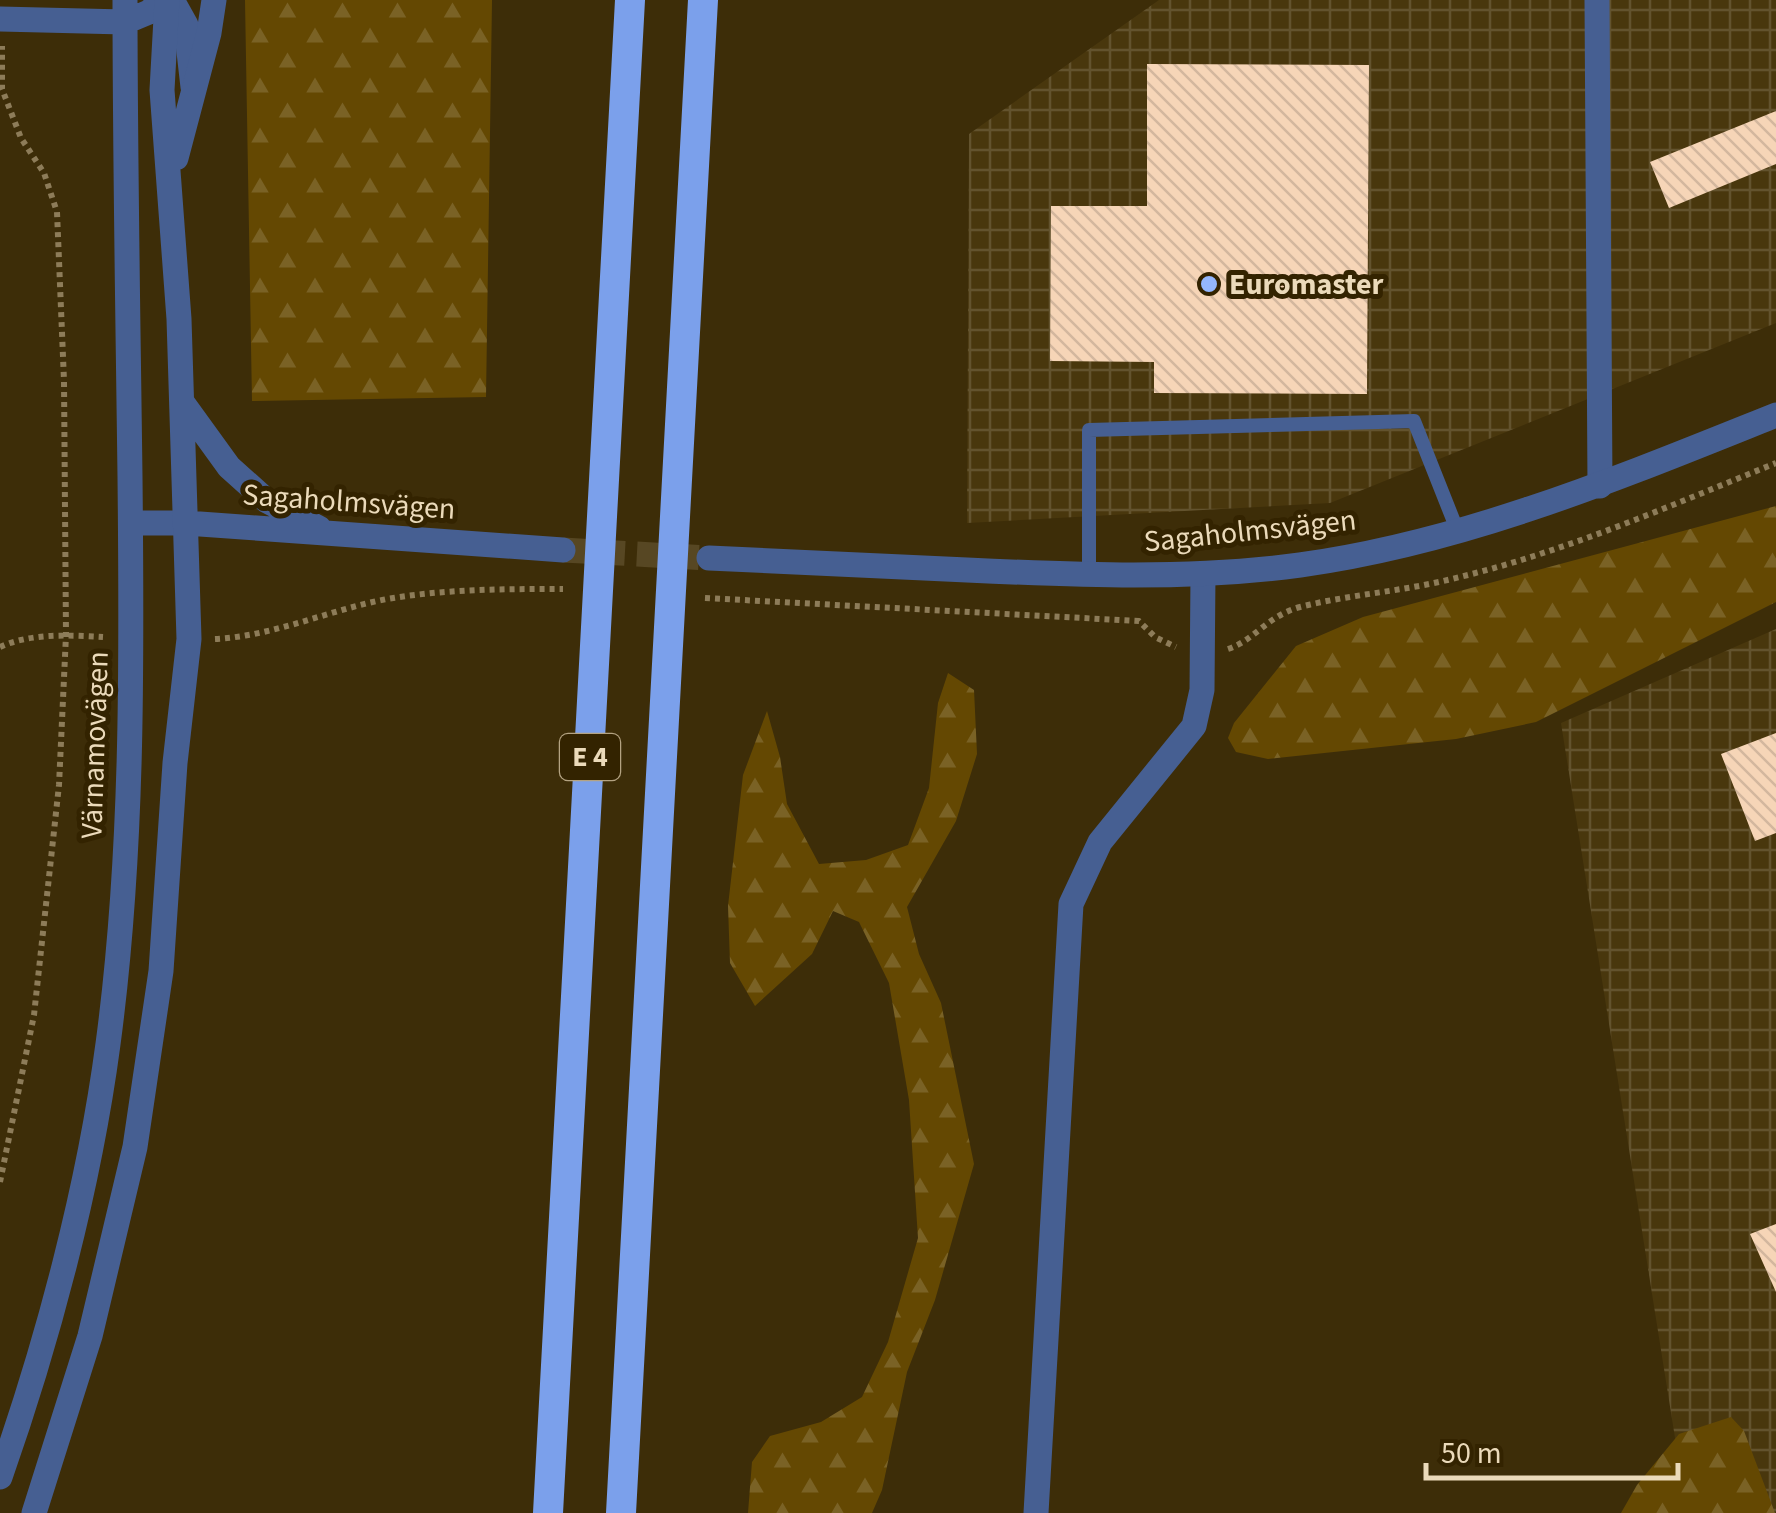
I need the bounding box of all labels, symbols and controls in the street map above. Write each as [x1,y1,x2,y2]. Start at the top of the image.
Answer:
place label: Euromaster [1229,263,1383,306]
marker: Euromaster [1198,273,1220,295]
street label: Sagaholmsvägen [241,473,457,531]
street label: Sagaholmsvägen [1142,498,1358,564]
street label: Värnamovägen [70,651,120,839]
road number: E 4 [560,734,620,780]
scale bar [1426,1418,1678,1480]
text: 50 m [1441,1432,1502,1475]

